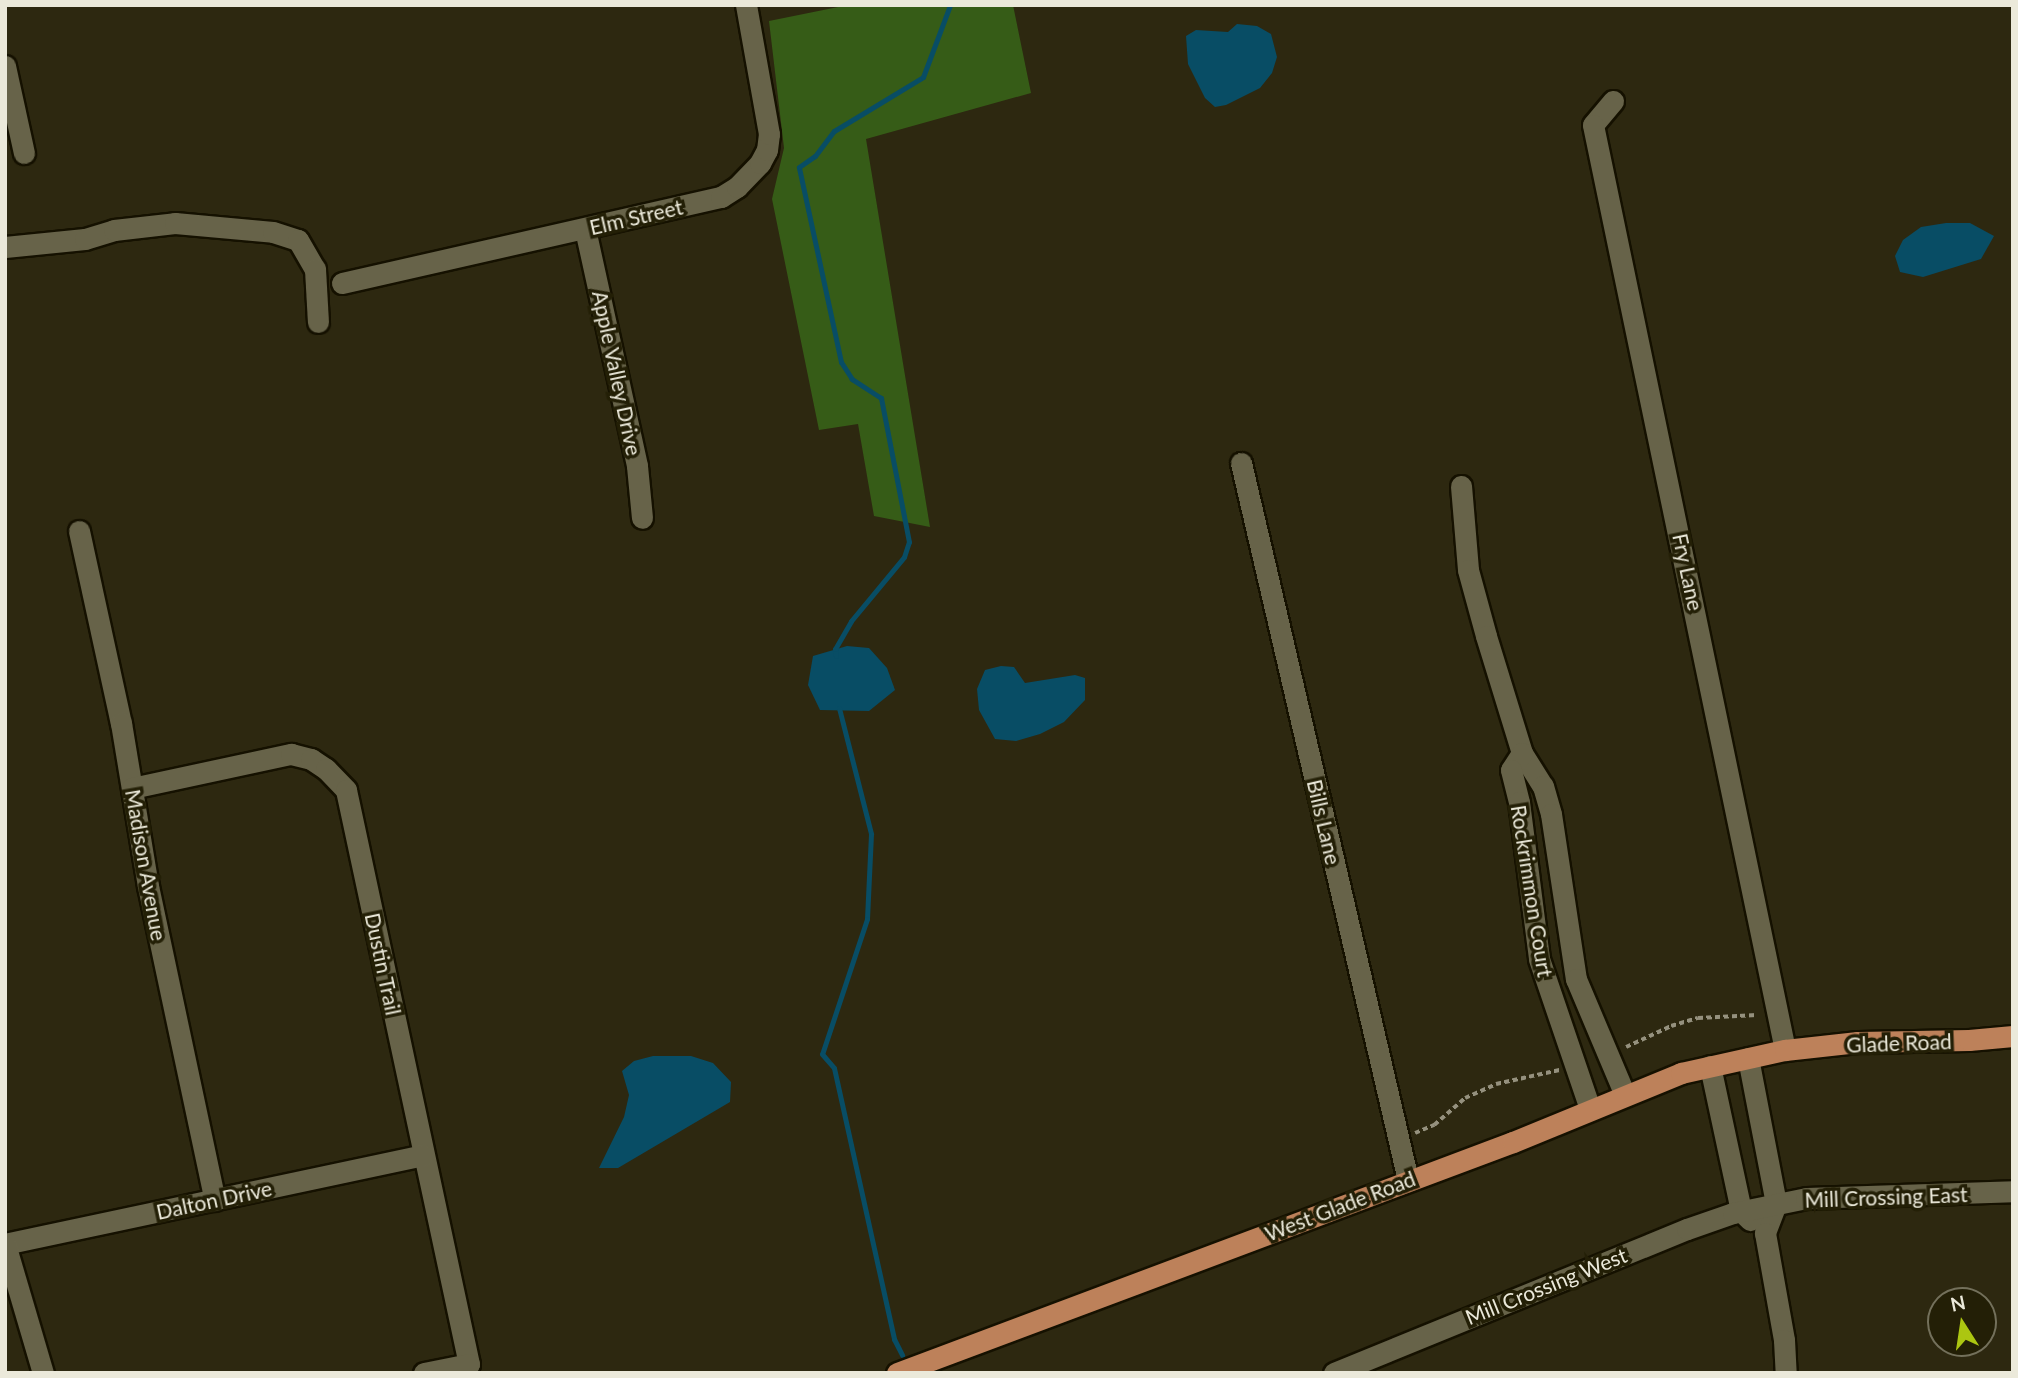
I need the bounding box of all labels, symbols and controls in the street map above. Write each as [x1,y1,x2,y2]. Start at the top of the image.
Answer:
street label: Elm Street [587,194,685,240]
street label: Apple Valley Drive [587,288,647,458]
street label: Fry Lane [1667,531,1709,613]
street label: Bills Lane [1302,777,1346,867]
street label: Madison Avenue [120,787,172,943]
street label: Rockrimmon Court [1506,803,1558,979]
street label: Dustin Trail [360,910,406,1018]
street label: Glade Road [1846,1029,1952,1057]
street label: West Glade Road [1261,1166,1419,1246]
street label: Dalton Drive [154,1175,274,1225]
street label: Mill Crossing East [1804,1182,1968,1212]
street label: Mill Crossing West [1461,1242,1631,1330]
north arrow [1927,1287,1997,1357]
text: N [1948,1290,1967,1316]

